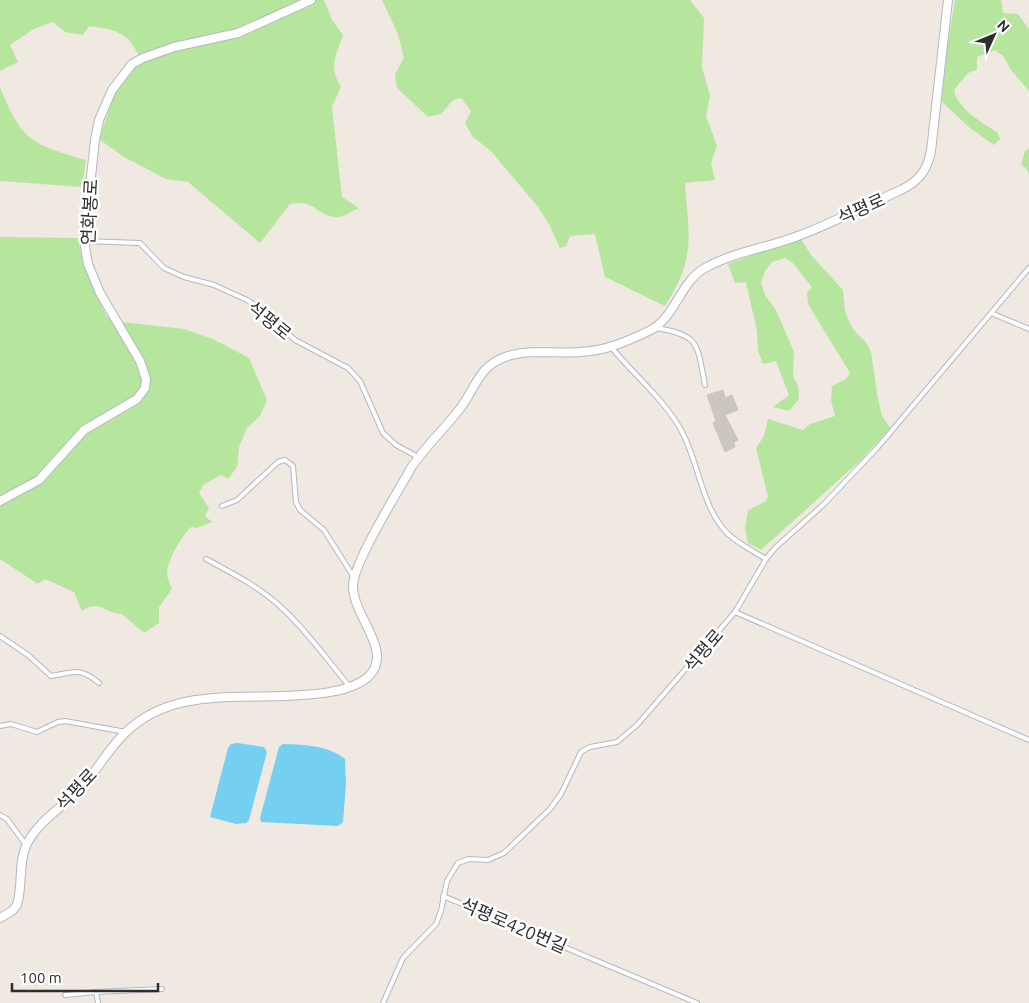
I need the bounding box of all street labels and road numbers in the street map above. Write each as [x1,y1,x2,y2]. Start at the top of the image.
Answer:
street label: 연화봉로 [77,178,101,246]
street label: 석평로 [834,189,888,227]
street label: 석평로 [244,297,296,343]
street label: 석평로 [679,625,727,675]
street label: 석평로 [52,764,100,814]
street label: 석평로420번길 [458,894,570,956]

